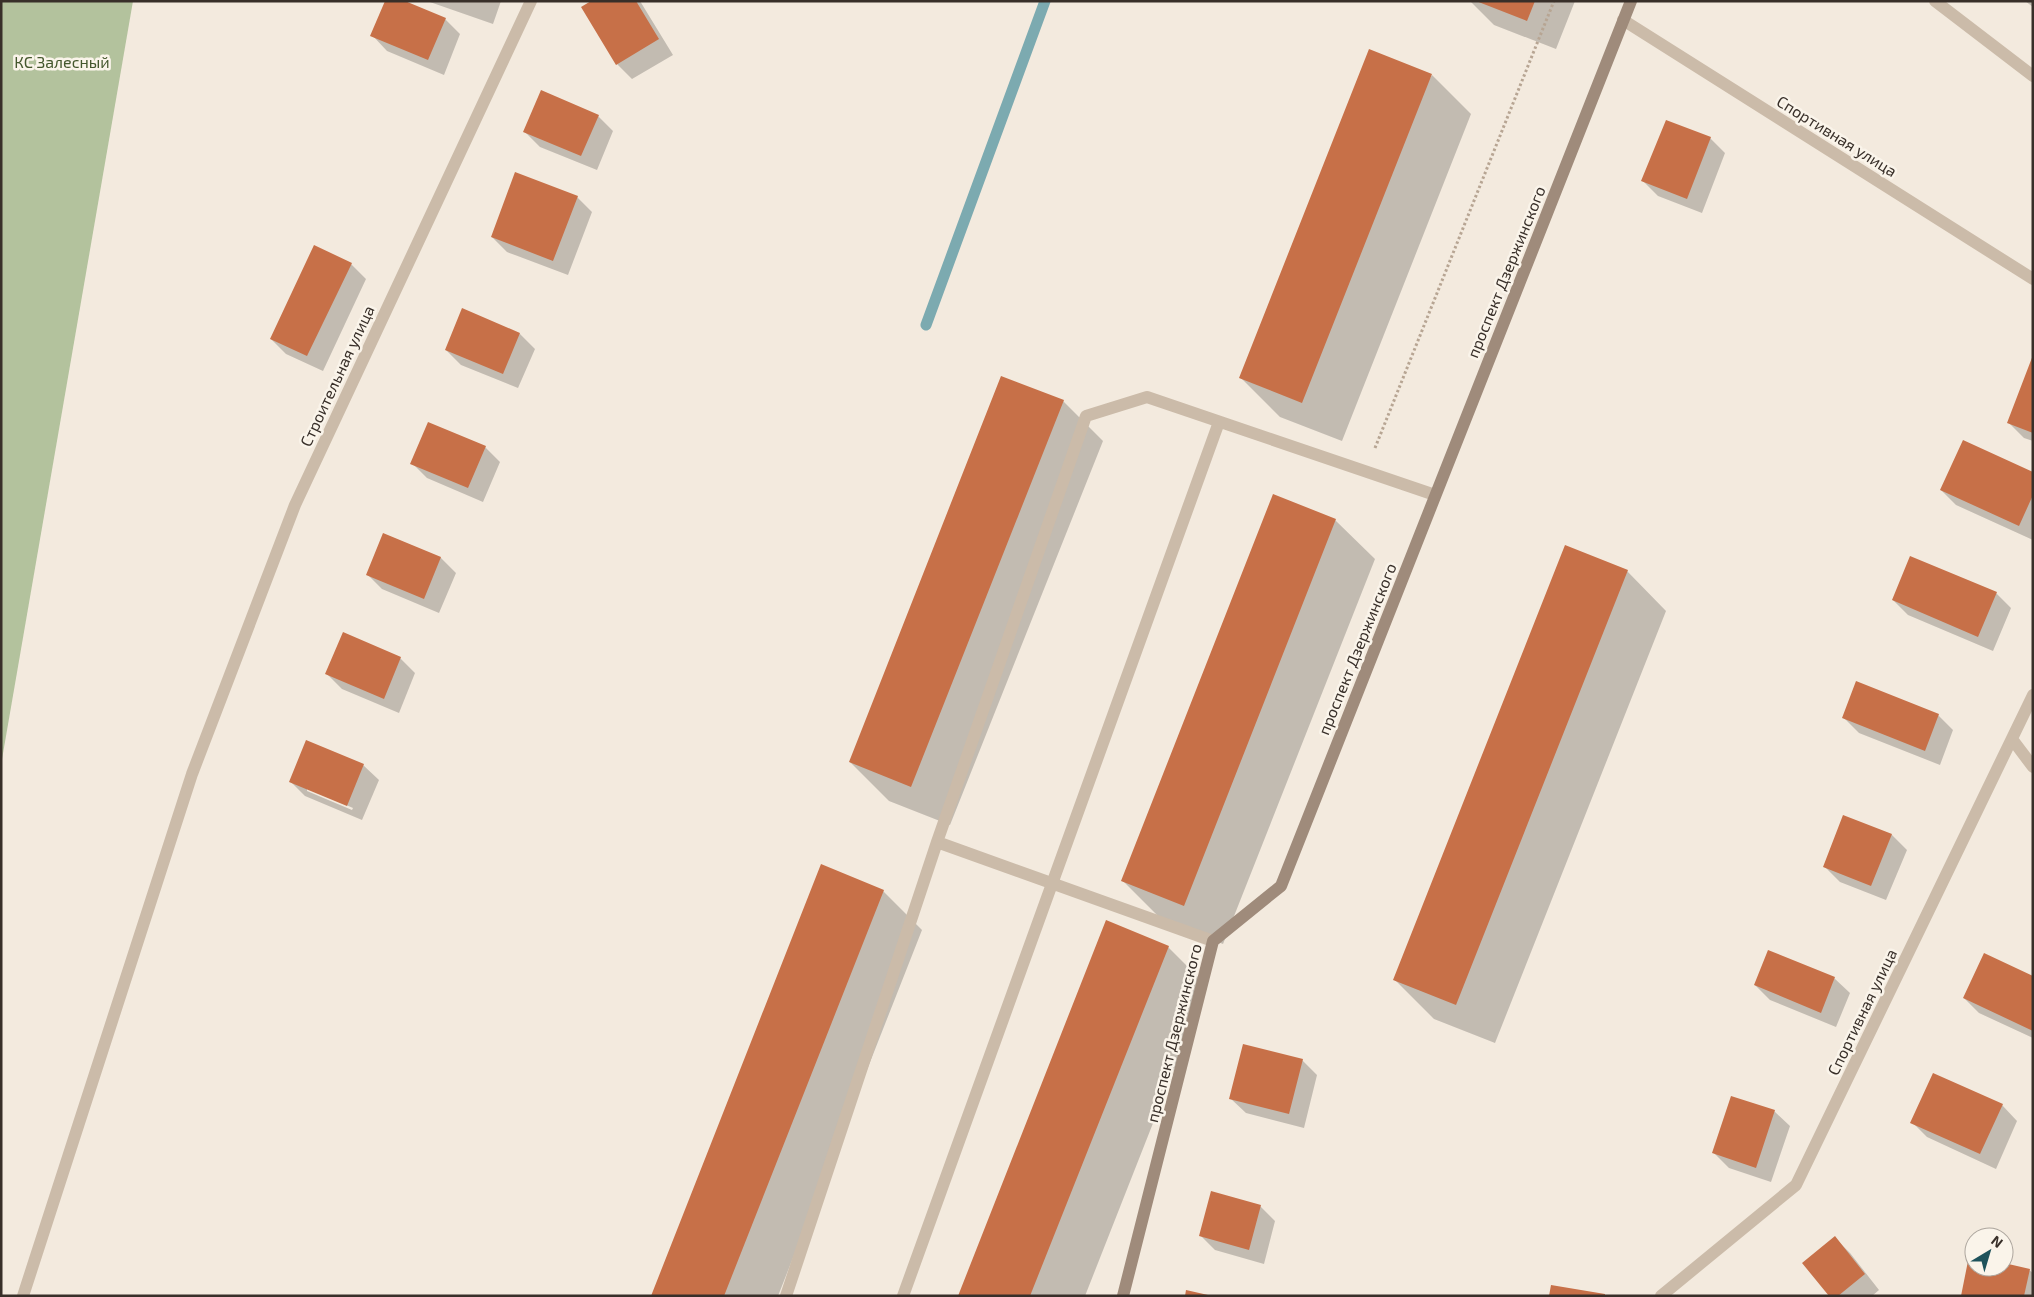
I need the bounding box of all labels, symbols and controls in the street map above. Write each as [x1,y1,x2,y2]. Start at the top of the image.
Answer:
park label: КС Залесный [14,52,110,71]
street label: Спортивная улица [1773,91,1901,181]
street label: проспект Дзержинского [1462,183,1549,360]
street label: Строительная улица [295,302,379,450]
street label: проспект Дзержинского [1313,560,1400,737]
street label: проспект Дзержинского [1142,942,1205,1124]
street label: Спортивная улица [1823,946,1901,1078]
north arrow [1964,1227,2014,1277]
text: N [1988,1232,2007,1251]

